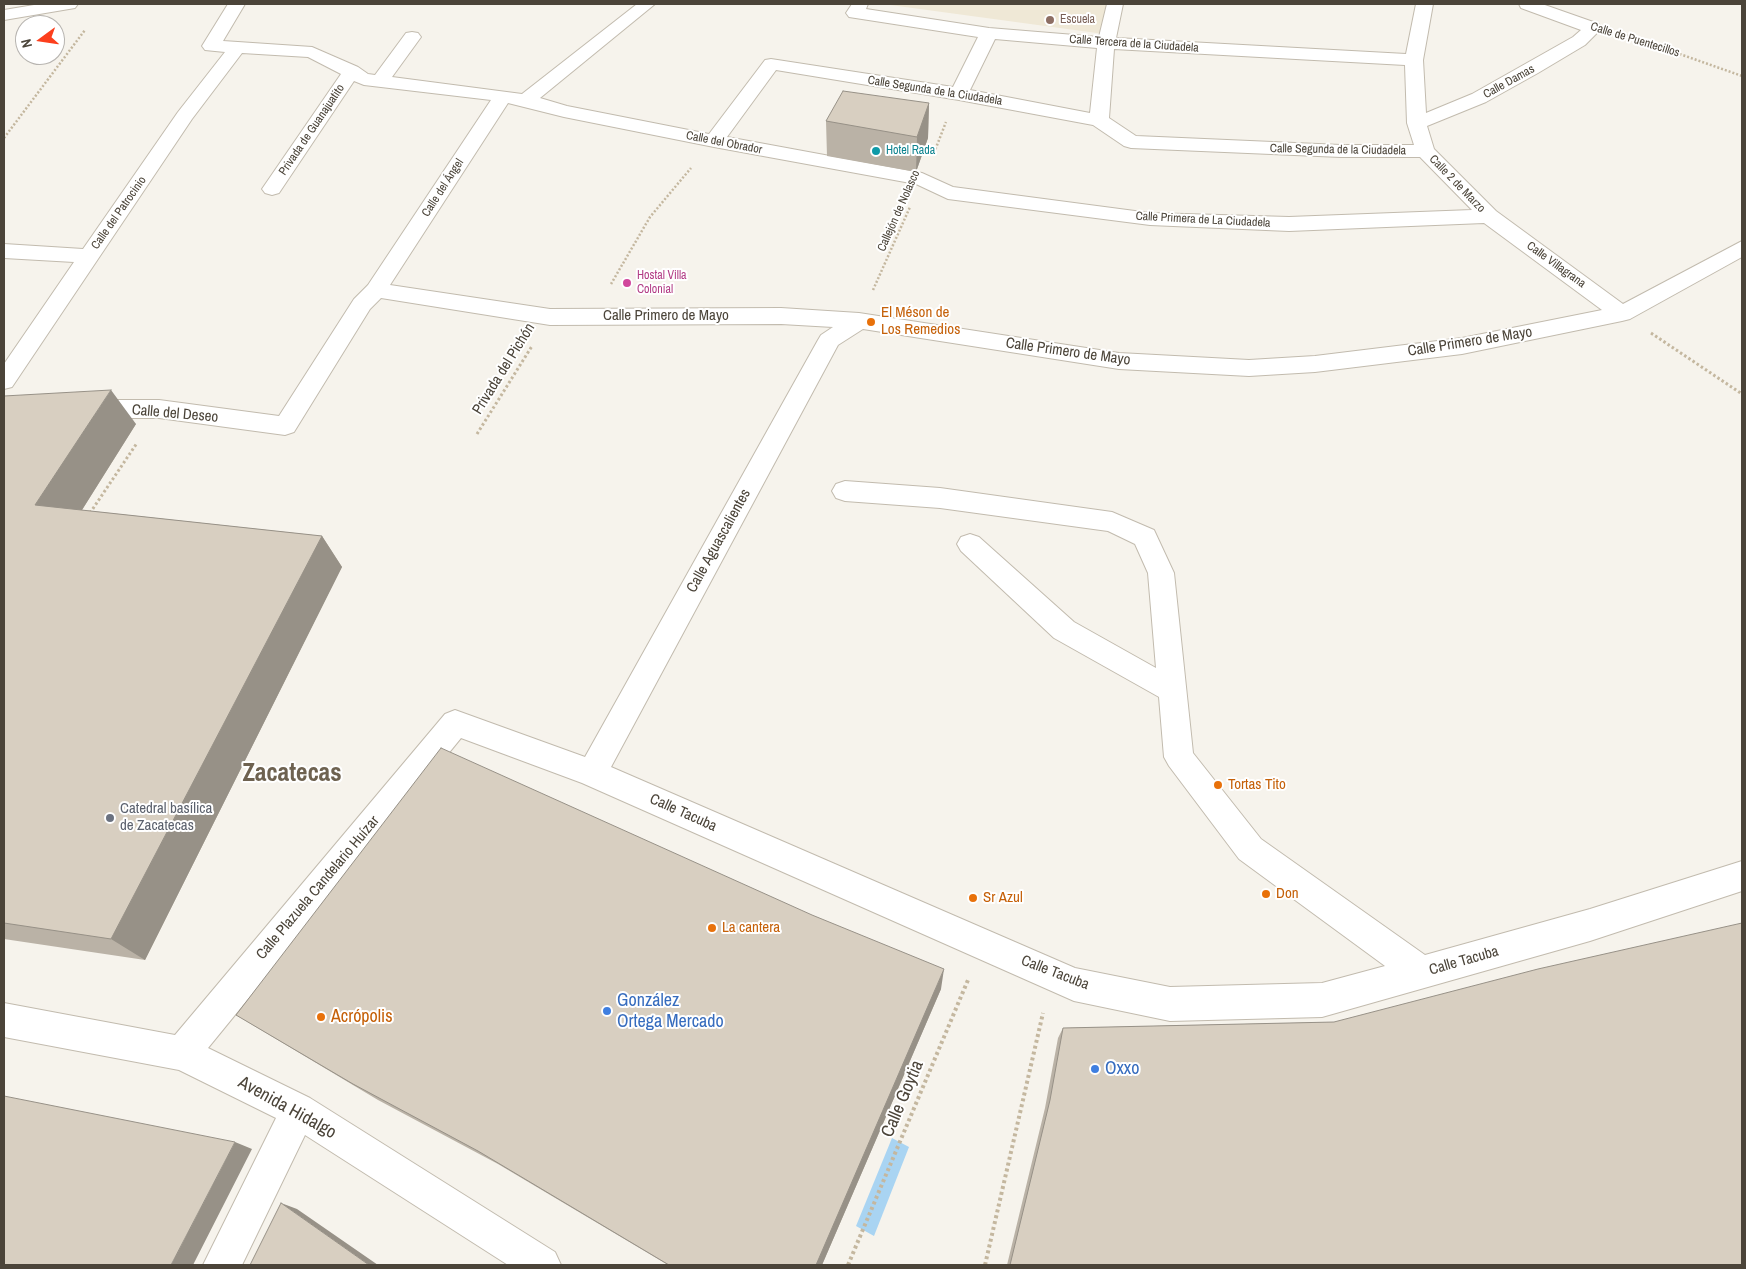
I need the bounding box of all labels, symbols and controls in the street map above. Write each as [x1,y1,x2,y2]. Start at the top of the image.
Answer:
place label: Escuela [1060,13,1095,27]
marker: Escuela [1044,14,1056,26]
north arrow [15,15,65,65]
street label: Calle de Puentecillos [1589,20,1681,60]
street label: Calle Tercera de la Ciudadela [1069,32,1199,56]
text: N [17,37,36,50]
street label: Calle Damas [1481,62,1537,102]
street label: Calle Segunda de la Ciudadela [867,73,1003,109]
street label: Privada de Guanajuatito [276,82,348,178]
street label: Calle del Obrador [685,129,763,157]
street label: Calle Segunda de la Ciudadela [1270,142,1406,158]
place label: Hotel Rada [886,144,935,158]
marker: Hotel Rada [870,145,882,157]
street label: Calle 2 de Marzo [1426,152,1488,216]
street label: Calle del Ángel [419,156,467,220]
street label: Callejón de Nolasco [875,168,923,254]
street label: Calle del Patrocinio [88,174,150,252]
street label: Calle Primera de La Ciudadela [1135,209,1271,231]
street label: Calle Villagrana [1524,239,1588,291]
place label: Hostal Villa Colonial [637,269,687,297]
marker: Hostal Villa Colonial [621,277,633,289]
place label: El Méson de Los Remedios [881,304,960,339]
street label: Calle Primero de Mayo [603,307,729,325]
marker: El Méson de Los Remedios [865,316,877,328]
street label: Privada del Pichón [469,320,539,418]
street label: Calle Primero de Mayo [1406,323,1534,361]
street label: Calle Primero de Mayo [1004,334,1132,370]
street label: Calle del Deseo [131,401,219,427]
street label: Calle Aguascalientes [683,486,755,596]
district label: Zacatecas [242,759,342,789]
place label: Tortas Tito [1228,776,1286,794]
marker: Tortas Tito [1212,779,1224,791]
street label: Calle Tacuba [647,790,719,836]
place label: Catedral basílica de Zacatecas [120,800,212,835]
marker: Catedral basílica de Zacatecas [104,812,116,824]
street label: Calle Plazuela Candelario Huízar [253,813,383,963]
place label: Don [1276,885,1299,903]
marker: Don [1260,888,1272,900]
place label: Sr Azul [983,889,1023,907]
marker: Sr Azul [967,892,979,904]
place label: La cantera [722,919,780,937]
marker: La cantera [706,922,718,934]
street label: Calle Tacuba [1427,943,1501,979]
street label: Calle Tacuba [1018,952,1092,994]
place label: González Ortega Mercado [617,990,724,1032]
marker: González Ortega Mercado [601,1005,613,1017]
place label: Acrópolis [331,1006,393,1028]
marker: Acrópolis [315,1011,327,1023]
street label: Calle Goytia [877,1057,929,1141]
place label: Oxxo [1105,1058,1139,1080]
marker: Oxxo [1089,1063,1101,1075]
street label: Avenida Hidalgo [234,1072,340,1144]

